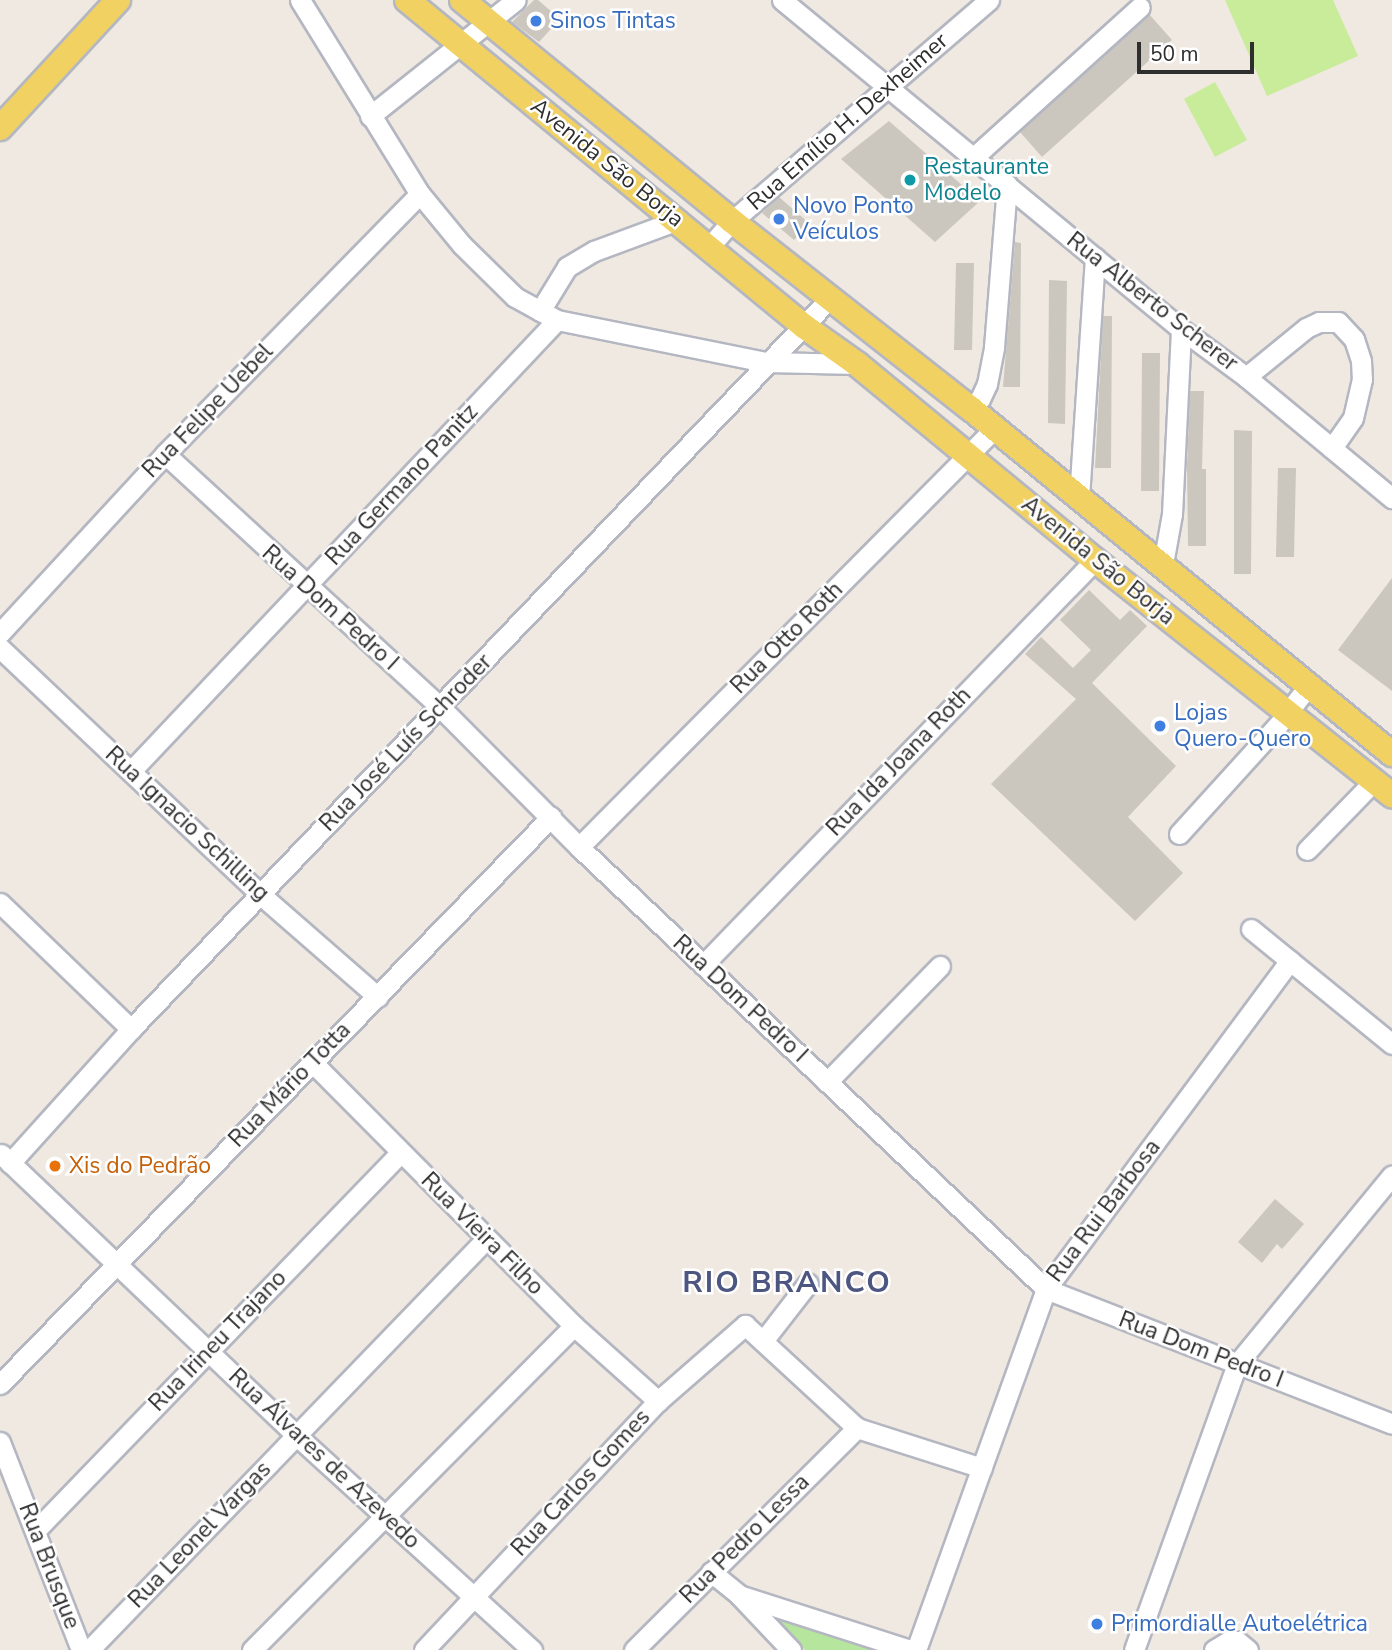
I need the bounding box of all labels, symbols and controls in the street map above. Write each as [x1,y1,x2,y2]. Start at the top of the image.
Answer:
place label: Sinos Tintas [550,7,676,35]
marker: Sinos Tintas [528,13,544,29]
street label: Rua Emílio H. Dexheimer [742,27,954,217]
scale bar [1140,28,1257,72]
text: 50 m [1150,40,1199,68]
street label: Avenida São Borja [525,93,689,233]
place label: Restaurante Modelo [924,153,1049,207]
marker: Restaurante Modelo [902,172,918,188]
place label: Novo Ponto Veículos [793,192,914,246]
marker: Novo Ponto Veículos [771,211,787,227]
street label: Rua Alberto Scherer [1061,227,1243,377]
street label: Rua Felipe Uebel [137,338,279,484]
street label: Rua Germano Panitz [320,399,484,571]
street label: Avenida São Borja [1016,491,1180,631]
street label: Rua Dom Pedro I [256,539,404,677]
street label: Rua Otto Roth [725,576,849,700]
street label: Rua José Luís Schroder [314,649,498,837]
street label: Rua Ida Joana Roth [821,682,977,842]
place label: Lojas Quero-Quero [1174,699,1311,753]
marker: Lojas Quero-Quero [1152,718,1168,734]
street label: Rua Ignacio Schilling [99,741,275,907]
street label: Rua Dom Pedro I [667,930,813,1068]
street label: Rua Mário Totta [223,1017,357,1153]
street label: Rua Rui Barbosa [1041,1134,1167,1288]
place label: Xis do Pedrão [69,1152,211,1180]
marker: Xis do Pedrão [47,1158,63,1174]
street label: Rua Vieira Filho [415,1167,549,1301]
street label: Rua Irineu Trajano [144,1265,292,1417]
district label: RIO BRANCO [684,1265,890,1301]
street label: Rua Dom Pedro I [1115,1306,1287,1394]
street label: Rua Álvares de Azevedo [223,1363,425,1555]
street label: Rua Carlos Gomes [506,1404,656,1562]
street label: Rua Leonel Vargas [123,1456,277,1614]
street label: Rua Pedro Lessa [675,1469,815,1609]
street label: Rua Brusque [12,1499,86,1633]
place label: Primordialle Autoelétrica [1111,1610,1368,1638]
marker: Primordialle Autoelétrica [1089,1616,1105,1632]

